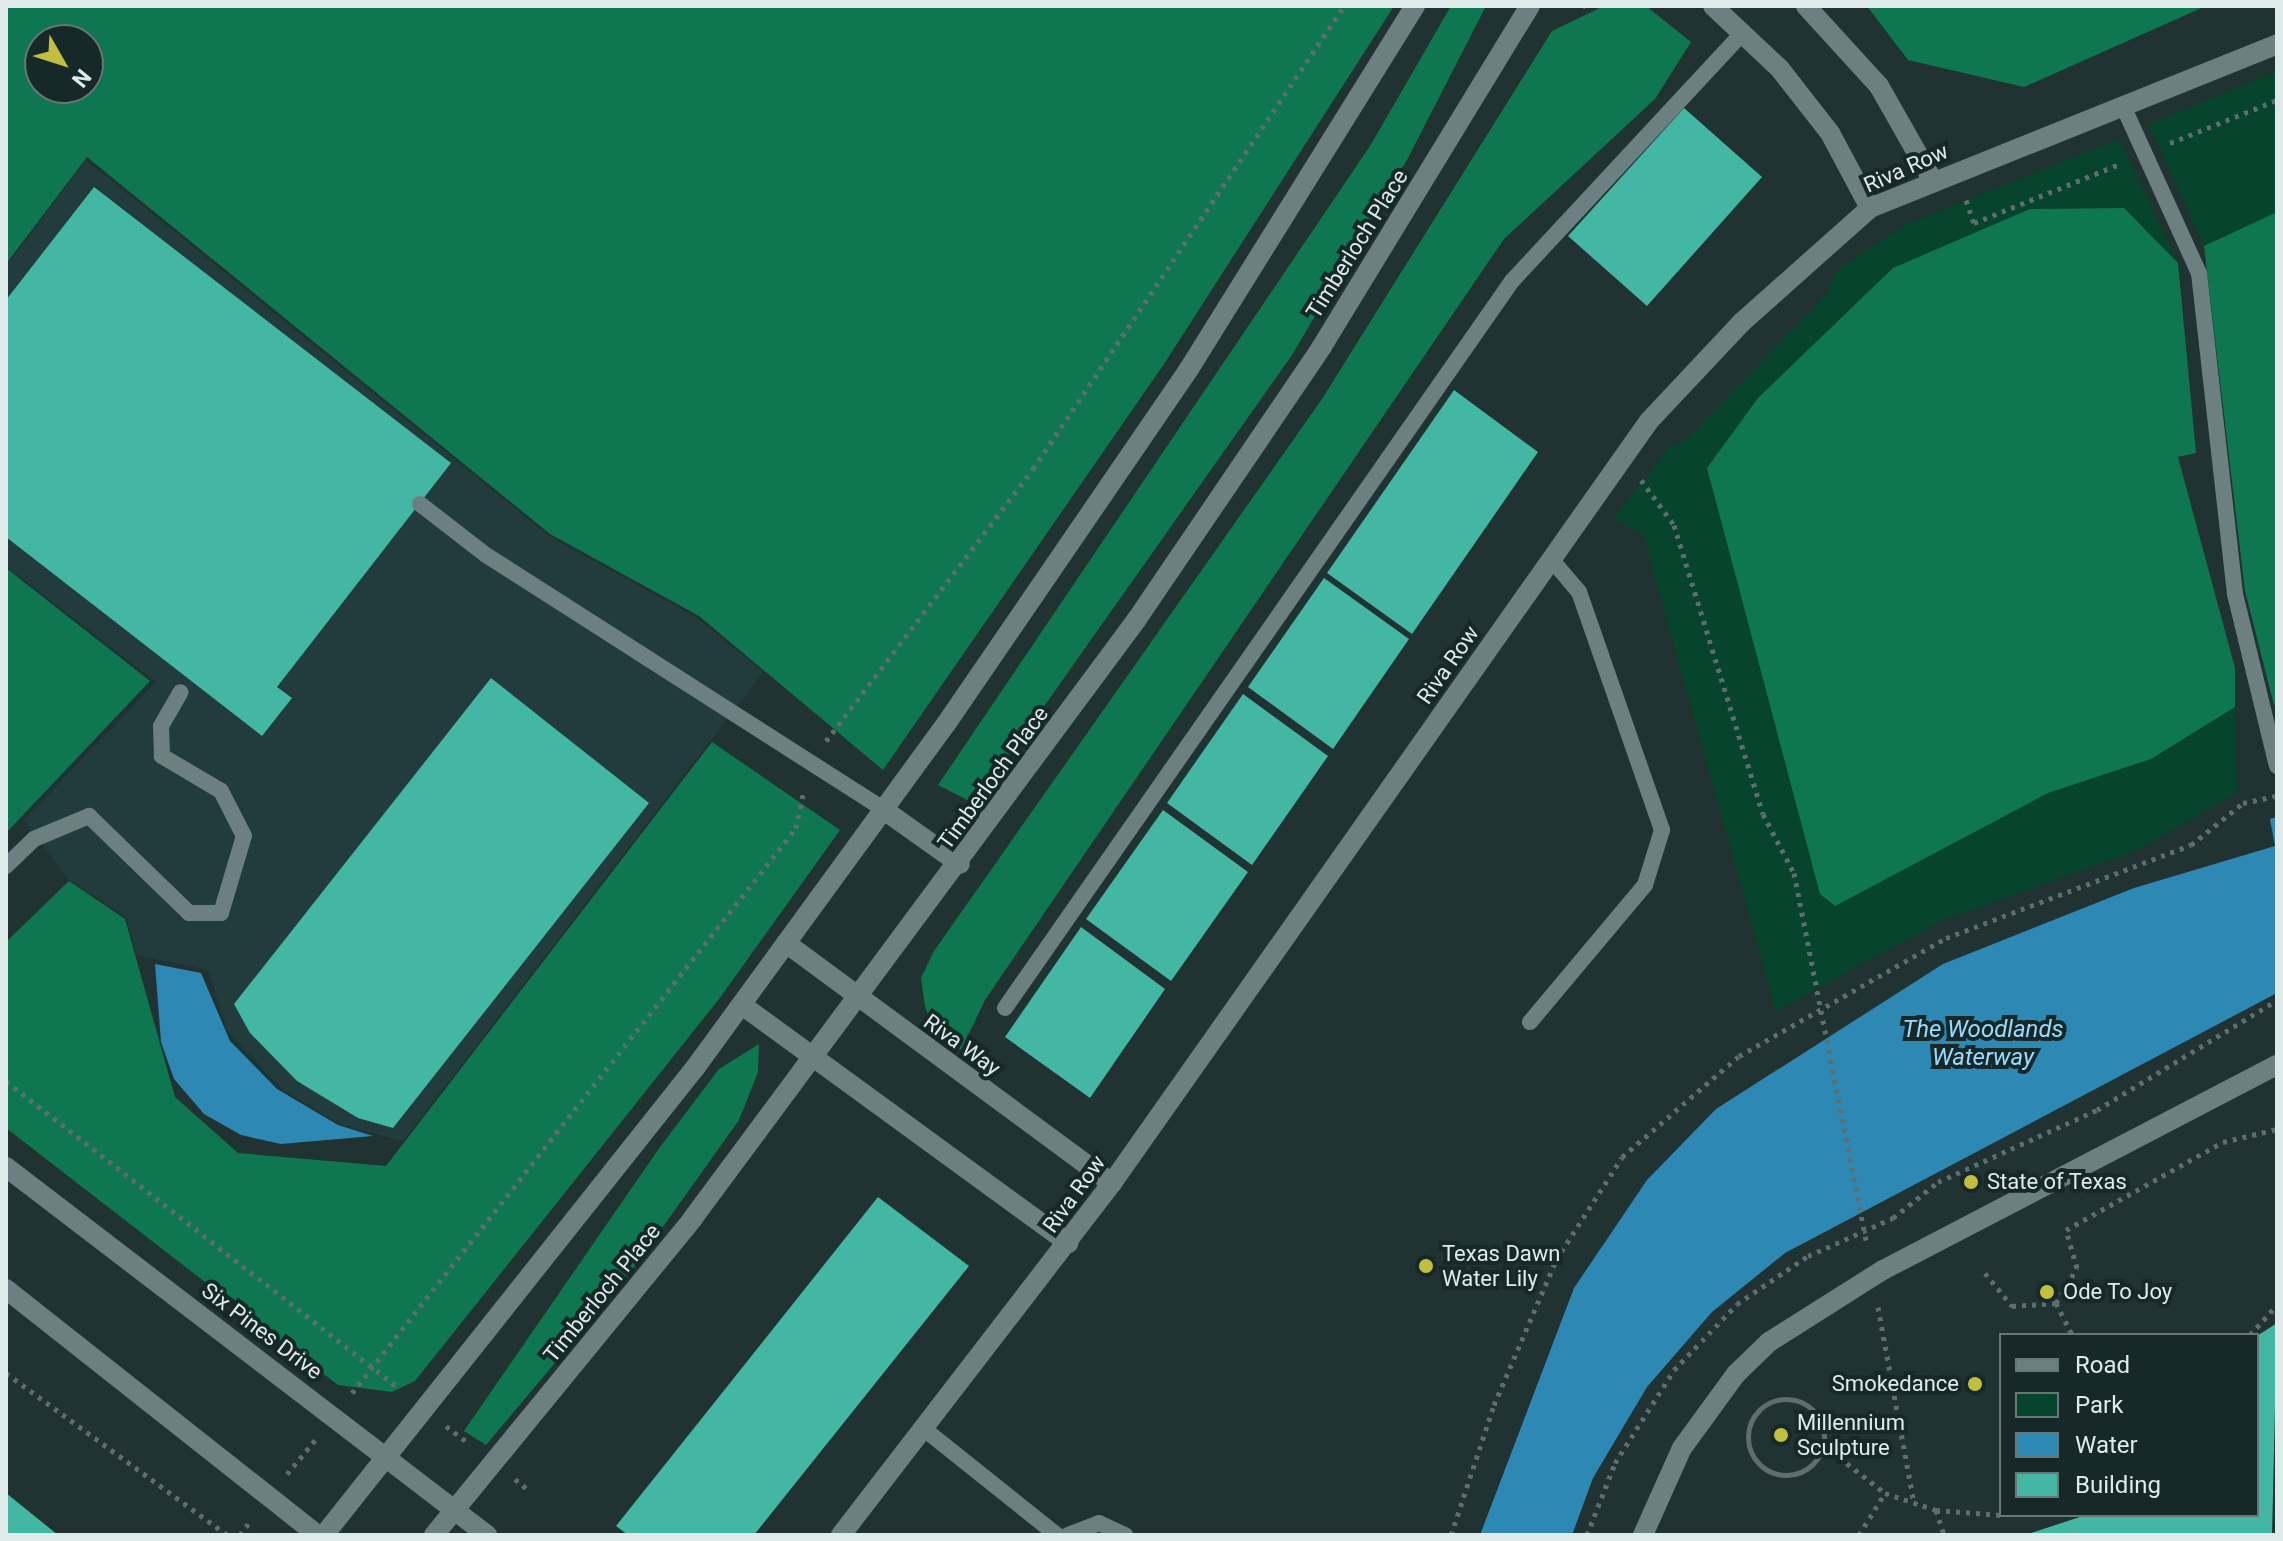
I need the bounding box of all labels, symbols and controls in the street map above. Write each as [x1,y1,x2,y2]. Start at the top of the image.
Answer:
north arrow [24,24,104,104]
text: N [67,64,96,92]
street label: Riva Row [1860,138,1952,198]
street label: Timberloch Place [1301,165,1413,323]
street label: Riva Row [1412,621,1484,709]
street label: Timberloch Place [932,701,1054,855]
street label: Riva Way [919,1008,1005,1082]
water label: The Woodlands Waterway [1902,1016,2064,1072]
street label: Riva Row [1037,1150,1111,1238]
place label: State of Texas [1987,1169,2127,1195]
marker: State of Texas [1962,1173,1980,1191]
street label: Timberloch Place [538,1218,666,1368]
place label: Texas Dawn Water Lily [1442,1240,1561,1292]
marker: Texas Dawn Water Lily [1417,1257,1435,1275]
street label: Six Pines Drive [197,1277,327,1385]
place label: Ode To Joy [2063,1279,2173,1305]
marker: Ode To Joy [2038,1283,2056,1301]
legend [1999,1333,2259,1517]
text: Road [2075,1351,2130,1379]
place label: Smokedance [1832,1371,1959,1397]
marker: Smokedance [1966,1375,1984,1393]
text: Park [2075,1391,2123,1419]
place label: Millennium Sculpture [1797,1409,1905,1460]
marker: Millennium Sculpture [1772,1426,1790,1444]
text: Water [2075,1431,2138,1459]
text: Building [2075,1471,2161,1499]

